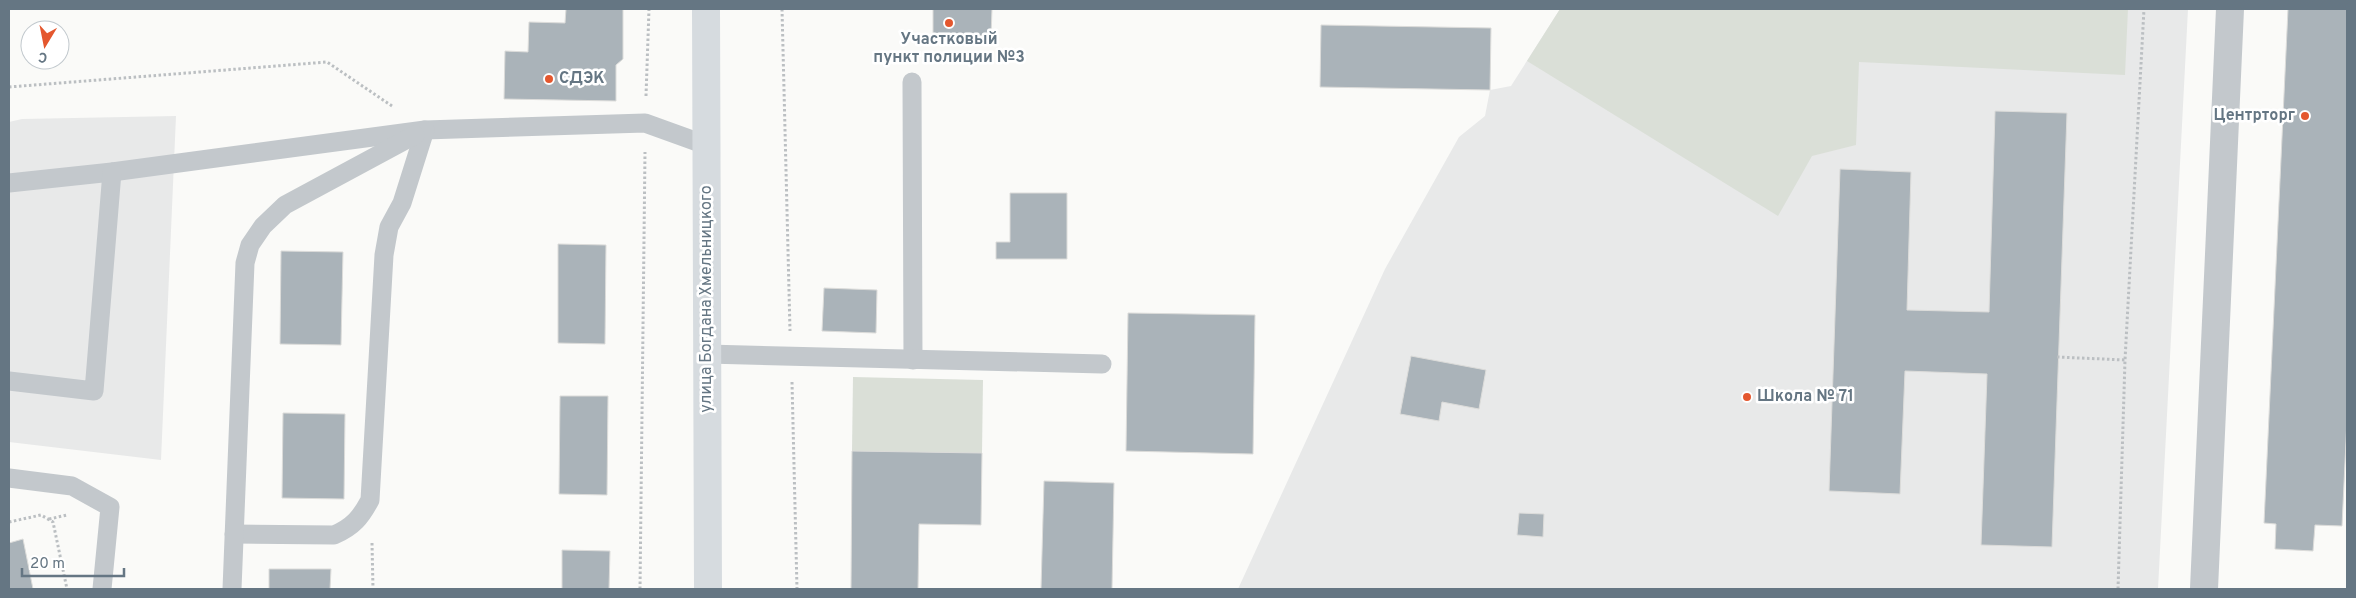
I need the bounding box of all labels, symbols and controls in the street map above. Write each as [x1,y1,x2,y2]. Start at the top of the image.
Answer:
marker: Участковый пункт полиции №3 [943,17,955,29]
north arrow [20,20,70,70]
place label: Участковый пункт полиции №3 [873,30,1025,68]
text: С [37,47,49,65]
place label: СДЭК [559,69,605,89]
marker: СДЭК [543,73,555,85]
place label: Центрторг [2213,106,2295,126]
marker: Центрторг [2299,110,2311,122]
street label: улица Богдана Хмельницкого [697,185,717,413]
place label: Школа № 71 [1757,387,1854,407]
marker: Школа № 71 [1741,391,1753,403]
scale bar [22,546,125,578]
text: 20 m [30,555,65,574]

